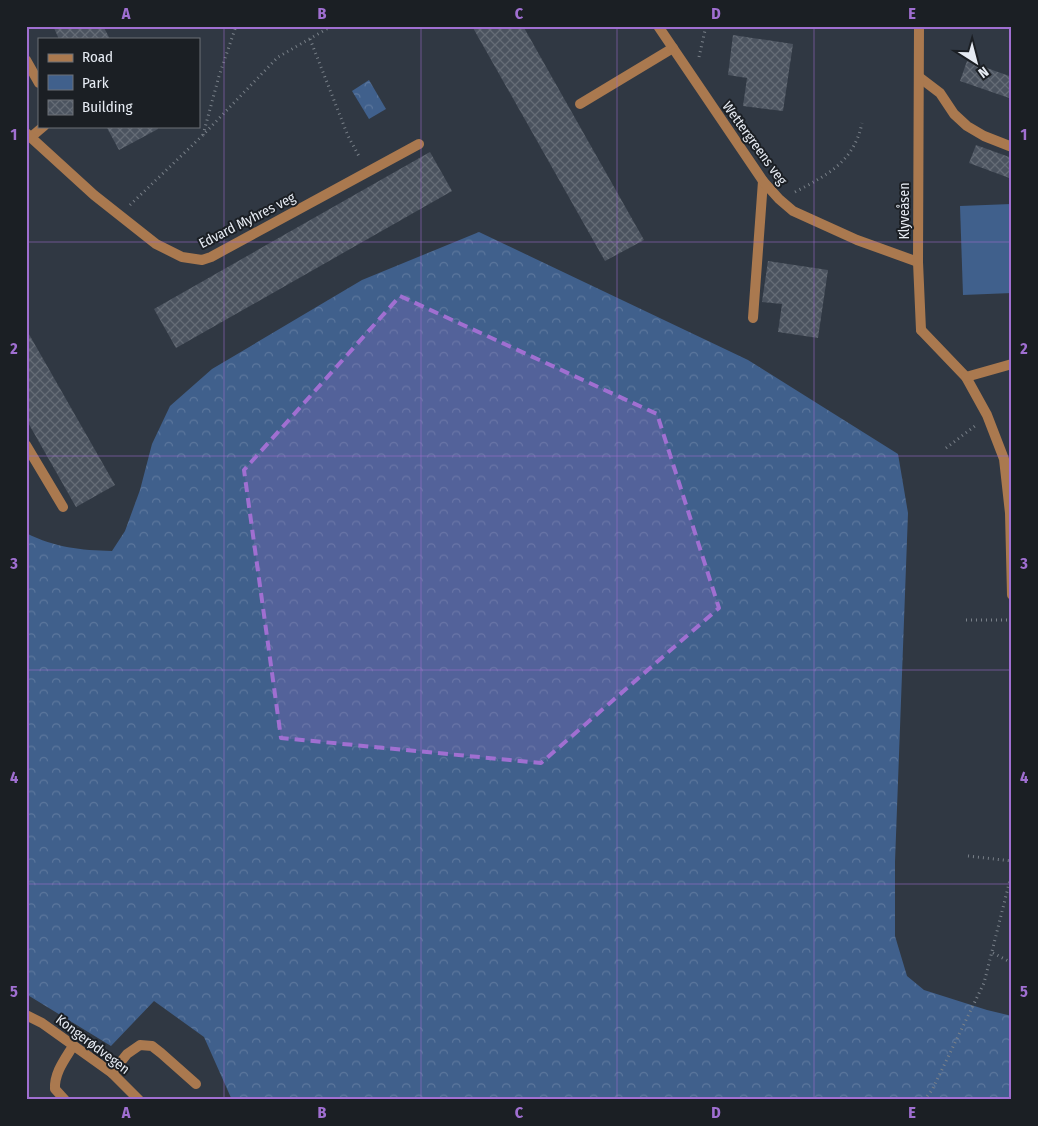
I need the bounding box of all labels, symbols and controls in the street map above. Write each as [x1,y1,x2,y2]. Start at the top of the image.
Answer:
text: A [121,4,131,23]
text: B [318,4,327,23]
text: C [515,4,524,23]
text: D [711,4,721,23]
text: E [908,4,916,23]
legend [38,38,200,128]
north arrow [950,38,1000,88]
text: Road [82,48,113,66]
text: N [975,63,992,81]
text: Park [82,74,109,92]
text: Building [82,98,133,116]
street label: Wettergreens veg [719,98,791,189]
text: 1 [11,125,17,144]
text: 1 [1021,125,1027,144]
street label: Klyveåsen [896,182,913,240]
street label: Edvard Myhres veg [196,189,299,252]
text: 2 [9,339,18,358]
text: 2 [1019,339,1028,358]
text: 3 [9,554,18,573]
text: 3 [1019,554,1028,573]
text: 4 [10,768,18,787]
text: 4 [1020,768,1028,787]
text: 5 [10,982,18,1001]
text: 5 [1020,982,1028,1001]
street label: Kongerødvegen [52,1011,133,1078]
text: A [121,1103,131,1122]
text: B [318,1103,327,1122]
text: C [515,1103,524,1122]
text: D [711,1103,721,1122]
text: E [908,1103,916,1122]

